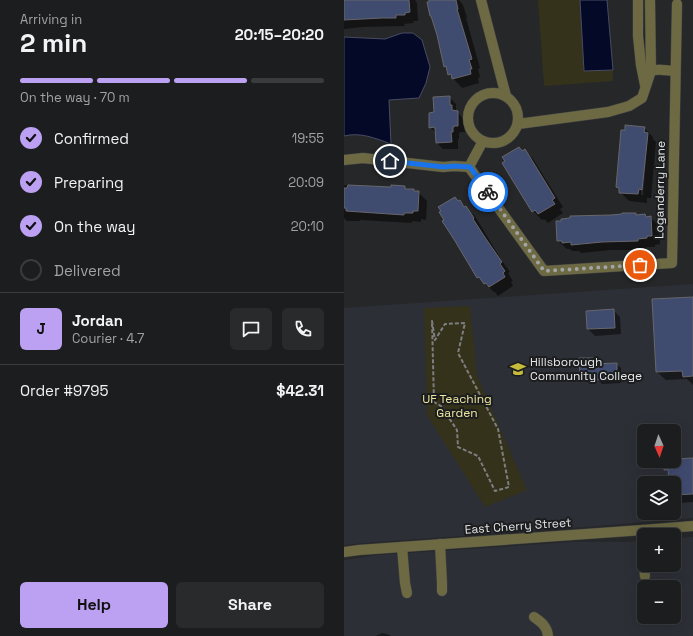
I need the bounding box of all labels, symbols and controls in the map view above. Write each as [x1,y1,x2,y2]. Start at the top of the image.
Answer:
text: Arriving in [20,11,82,28]
text: 20:15–20:20 [235,25,324,44]
text: 2 min [20,26,87,60]
text: On the way · 70 m [20,89,130,106]
icon: check [20,127,42,149]
text: Confirmed [54,129,129,148]
text: 19:55 [292,130,324,147]
street label: Loganderry Lane [651,141,669,239]
pin [373,144,407,178]
icon: home [379,150,401,172]
icon: check [20,171,42,193]
courier [468,172,508,212]
text: Preparing [54,173,124,192]
text: 20:09 [288,174,324,191]
icon: bike [477,181,499,203]
icon: check [20,215,42,237]
text: On the way [54,217,135,236]
text: 20:10 [291,218,324,235]
pin [623,248,657,282]
icon: bag [629,254,651,276]
text: Delivered [54,261,121,280]
button: chat [230,308,272,350]
button: phone [282,308,324,350]
text: Jordan [72,311,123,330]
text: J [36,319,46,338]
text: Courier · 4.7 [72,330,144,347]
place label: Hillsborough Community College [530,354,642,384]
school or university icon: Hillsborough Community College [509,360,527,378]
text: Order #9795 [20,381,108,400]
text: $42.31 [276,381,324,400]
park label: UF Teaching Garden [422,391,492,421]
north arrow [637,424,681,468]
map controls [637,424,681,624]
button: layers [637,476,681,520]
street label: East Cherry Street [464,514,572,538]
button: + [637,528,681,572]
button: − [637,580,681,624]
button: Help [20,582,168,628]
button: Share [176,582,324,628]

